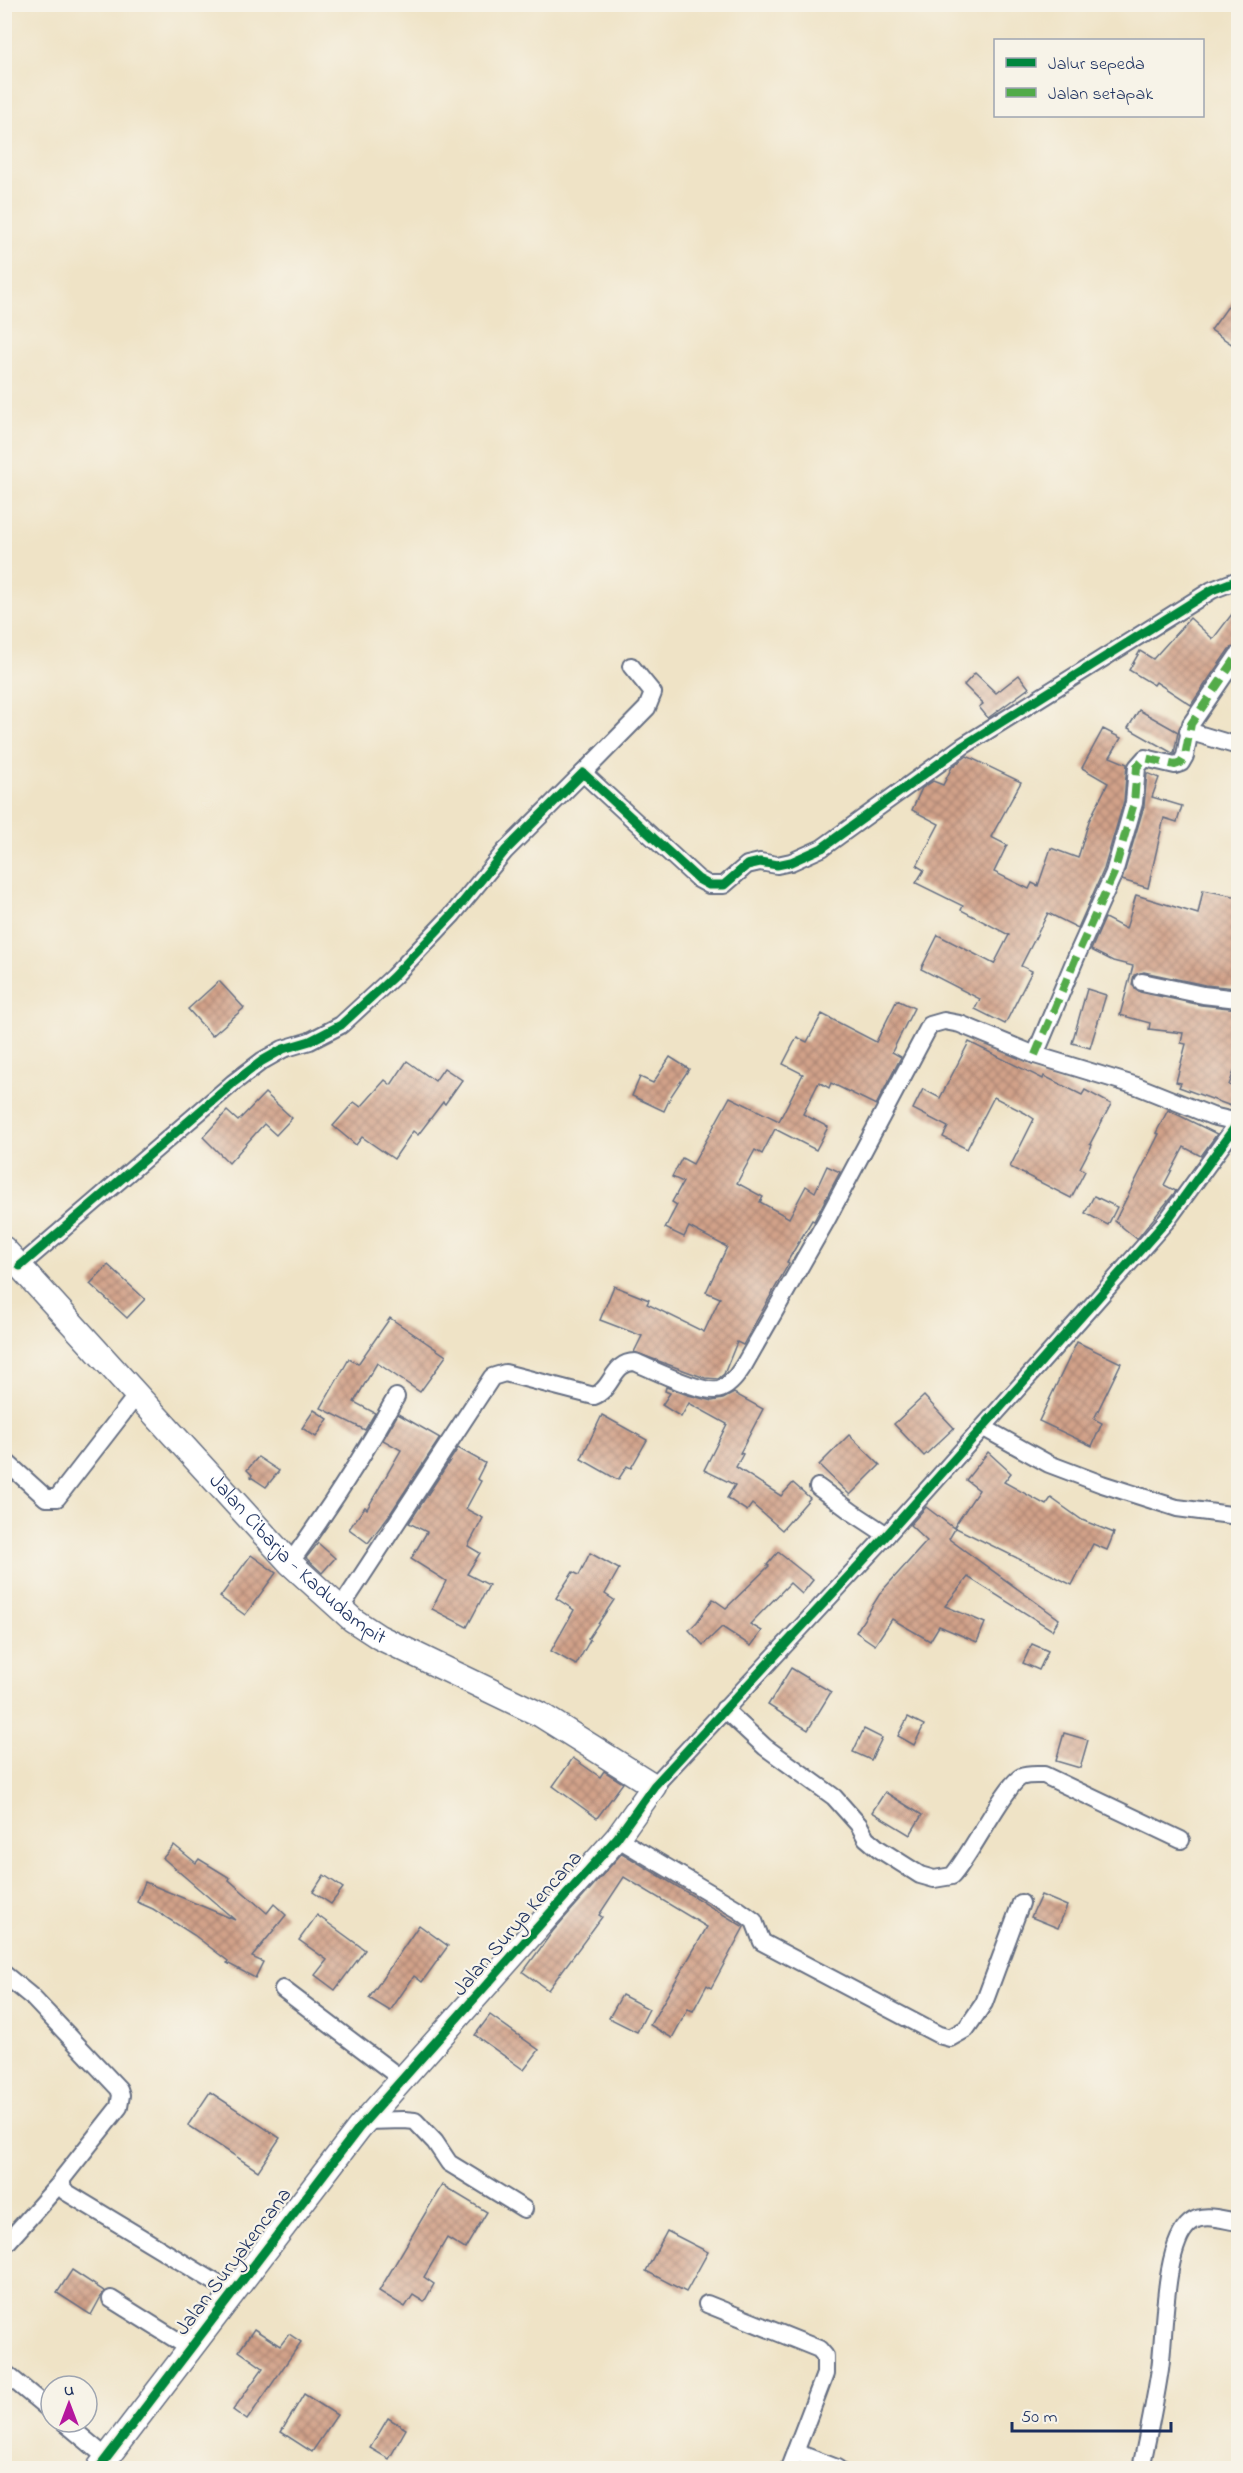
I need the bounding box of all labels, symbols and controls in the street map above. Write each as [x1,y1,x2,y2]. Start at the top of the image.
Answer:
legend [994,39,1204,117]
text: Jalur sepeda [1048,52,1145,78]
text: Jalan setapak [1048,82,1153,108]
street label: Jalan Cibarja - Kadudampit [201,1468,391,1653]
street label: Jalan Surya Kencana [446,1845,591,2005]
street label: Jalan Suryakencana [168,2182,301,2343]
north arrow [39,2374,99,2434]
text: U [64,2379,74,2403]
scale bar [1012,2395,1171,2433]
text: 50 m [1021,2405,1058,2431]

